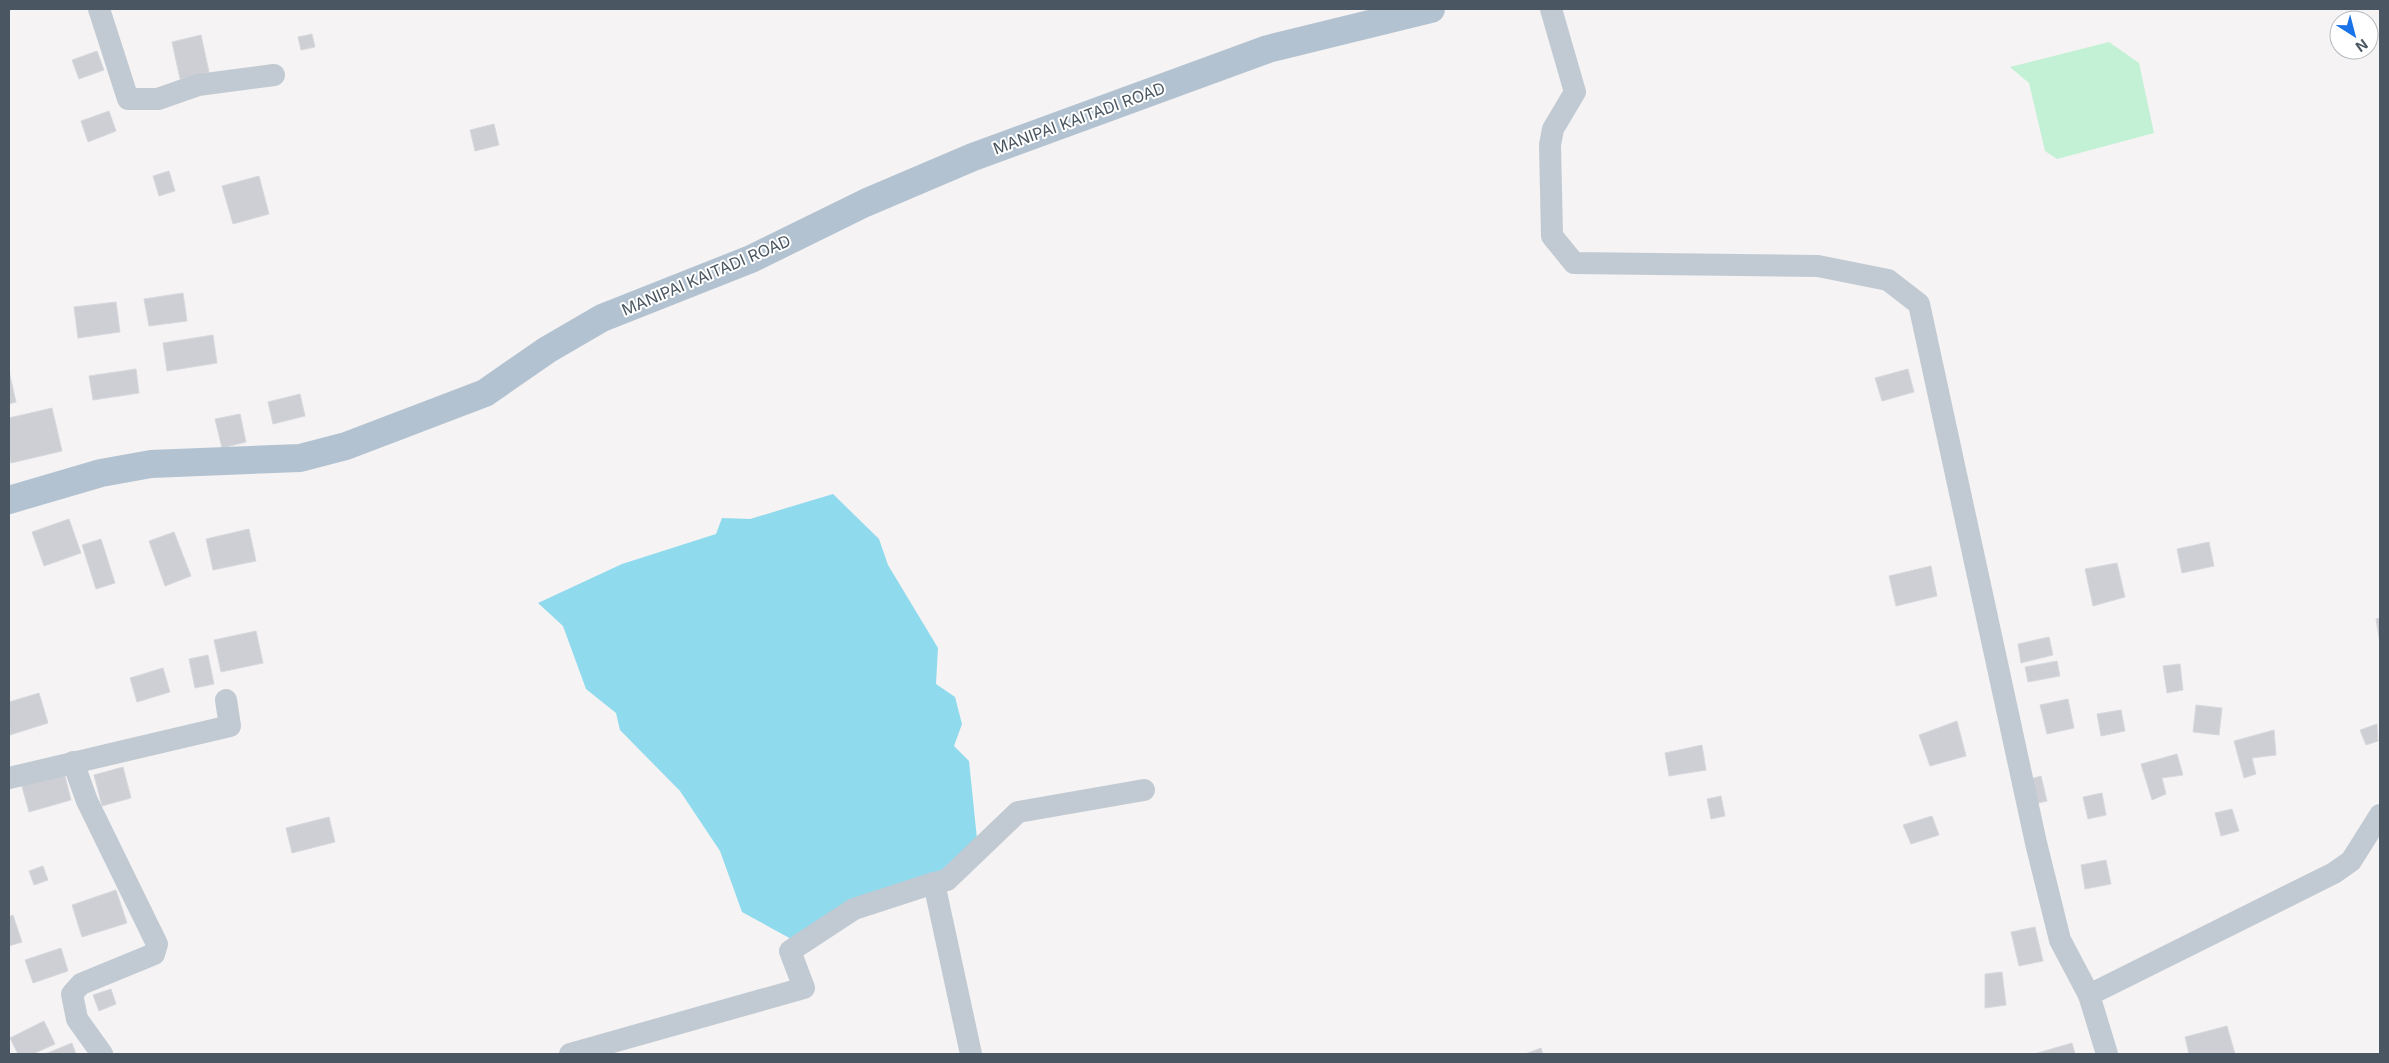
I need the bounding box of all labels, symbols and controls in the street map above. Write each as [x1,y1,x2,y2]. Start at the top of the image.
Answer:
north arrow [2329,10,2379,60]
text: N [2353,36,2371,56]
street label: MANIPAI KAITADI ROAD [990,78,1168,158]
street label: MANIPAI KAITADI ROAD [618,230,794,320]

